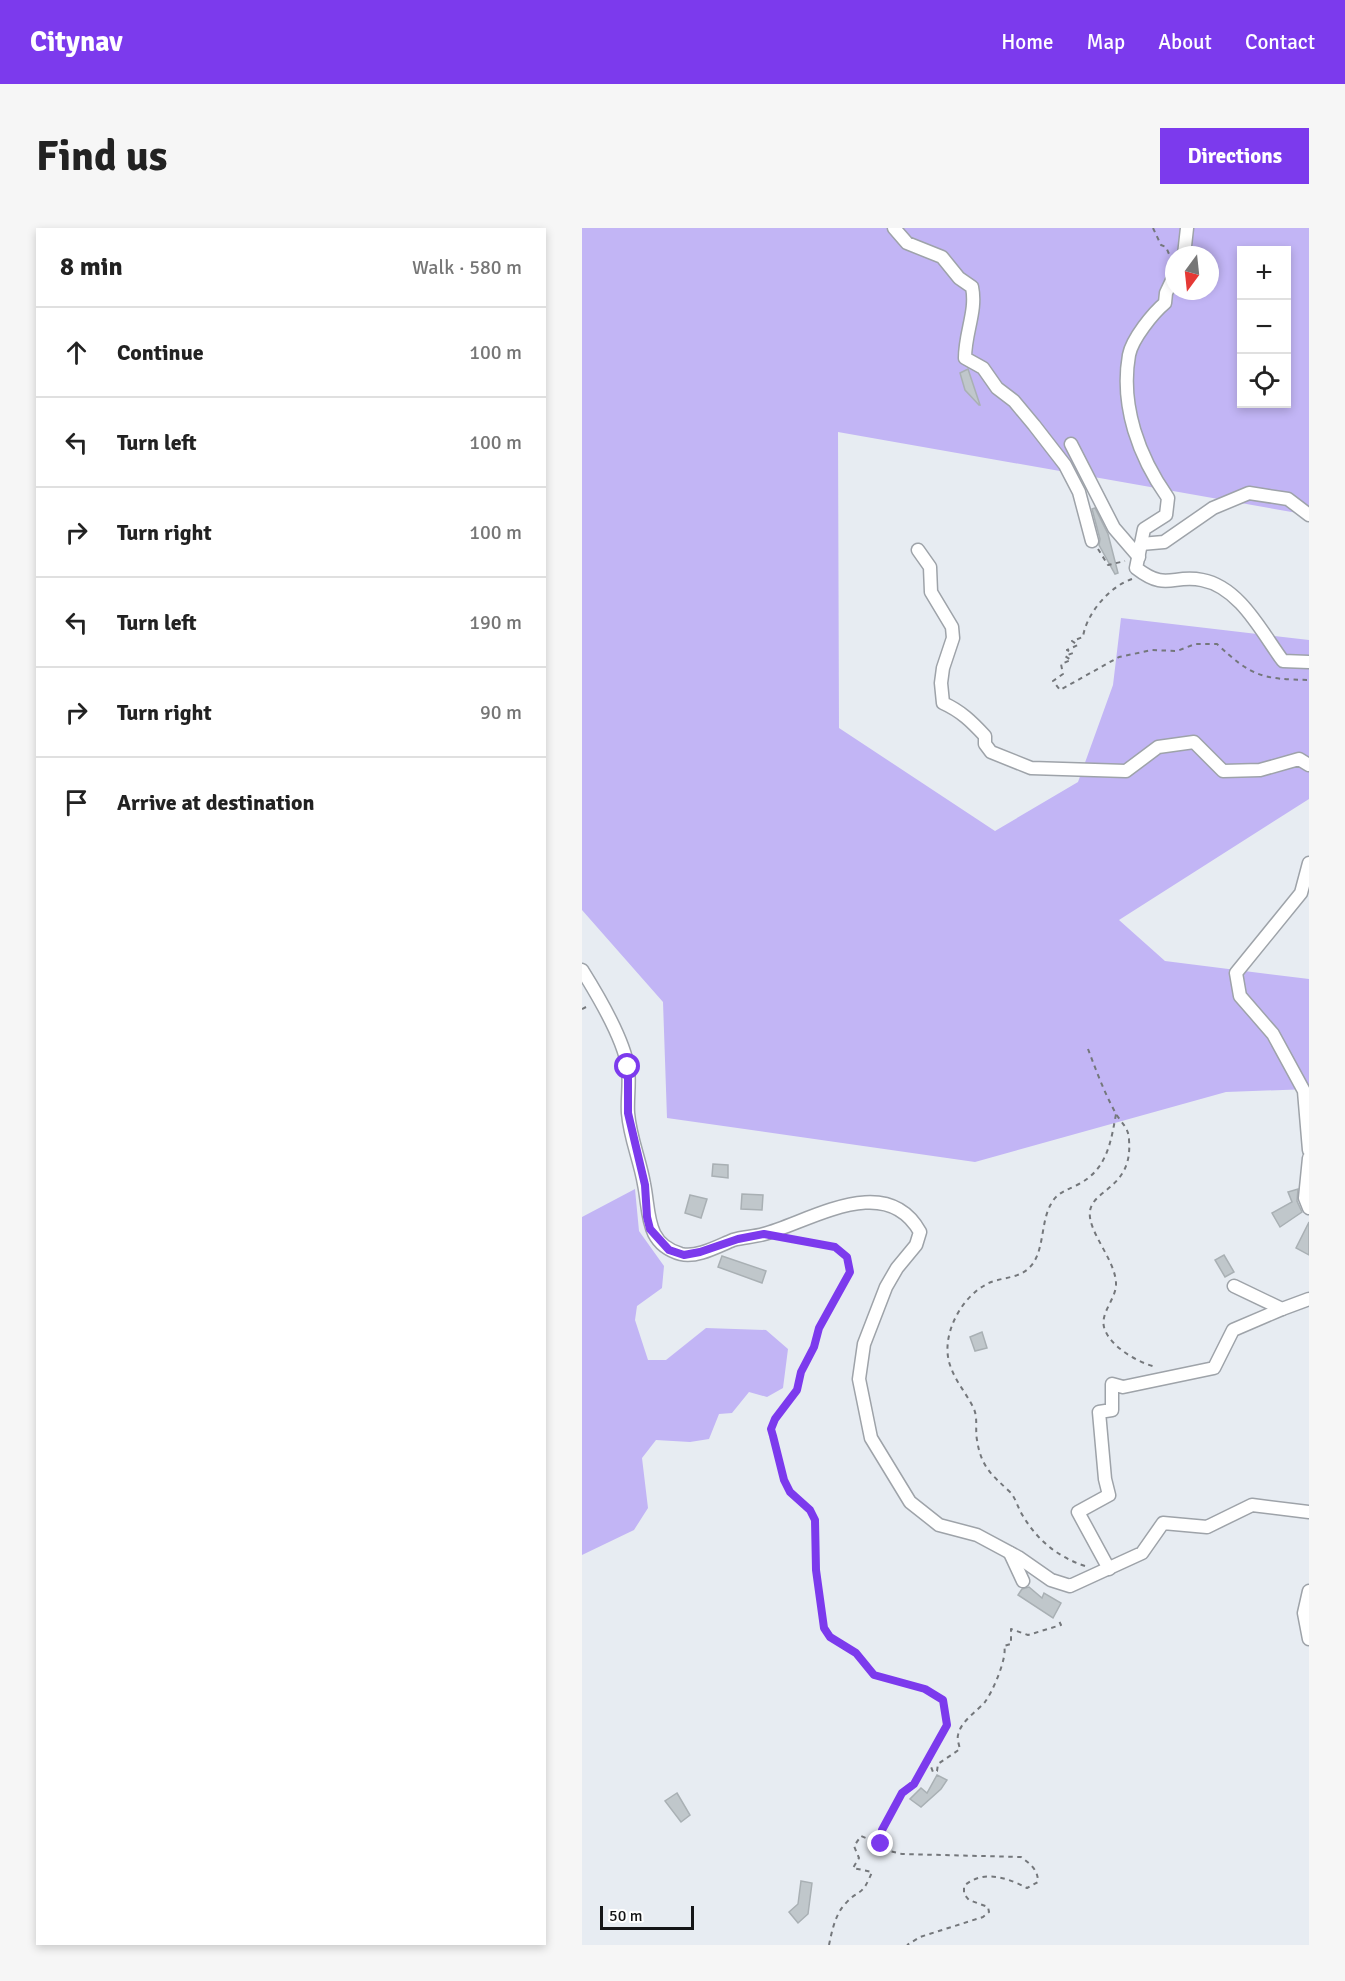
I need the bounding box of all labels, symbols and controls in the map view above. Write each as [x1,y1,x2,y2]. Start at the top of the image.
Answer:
text: Citynav [30,25,123,59]
text: Home [1001,29,1054,55]
text: Map [1087,29,1125,55]
text: About [1158,29,1212,55]
text: Contact [1245,29,1315,55]
button: Directions [1160,128,1309,184]
text: Find us [36,131,167,182]
north arrow [1165,246,1219,300]
map controls [1237,246,1291,408]
button: + [1237,246,1291,300]
text: 8 min [60,251,123,283]
text: Walk · 580 m [412,255,522,280]
button: − [1237,300,1291,354]
icon: ahead [60,336,93,369]
text: Continue [117,339,204,366]
text: 100 m [469,340,522,365]
button: locate [1237,354,1291,408]
icon: left [60,426,93,459]
text: Turn left [117,429,197,456]
text: 100 m [469,430,522,455]
icon: right [60,516,93,549]
text: Turn right [117,519,212,546]
text: 100 m [469,520,522,545]
icon: left [60,606,93,639]
text: Turn left [117,609,197,636]
text: 190 m [469,610,522,635]
icon: right [60,696,93,729]
text: Turn right [117,699,212,726]
text: 90 m [480,700,522,725]
icon: arrive [60,786,93,819]
text: Arrive at destination [117,789,314,816]
route start [614,1053,640,1079]
route end [867,1830,893,1856]
scale bar [600,1903,694,1930]
text: 50 m [609,1906,643,1926]

